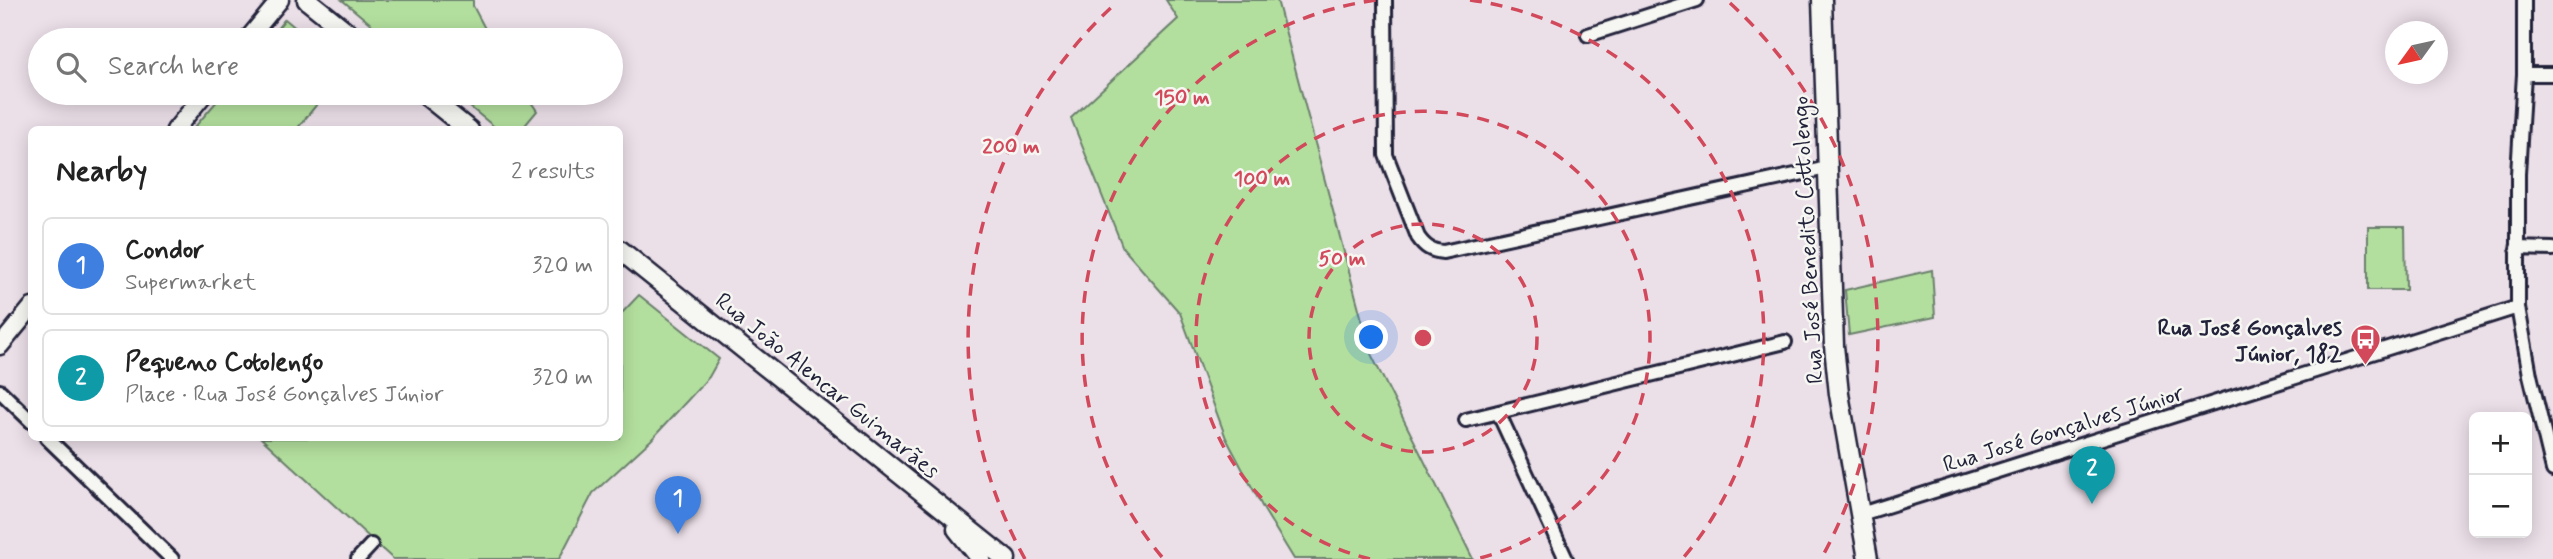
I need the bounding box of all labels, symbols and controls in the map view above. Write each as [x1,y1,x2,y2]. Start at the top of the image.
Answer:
north arrow [2385,21,2448,84]
search box [28,28,623,105]
icon: search [52,48,90,86]
text: Search here [108,50,239,84]
text: 150 m [1154,84,1210,112]
street label: Rua José Benedito Cottolengo [1786,95,1834,385]
text: 200 m [982,133,1040,161]
text: Nearby [56,152,147,191]
text: 2 results [511,157,595,187]
text: 100 m [1234,165,1290,193]
text: Condor [125,234,204,268]
text: 50 m [1319,245,1366,273]
text: 1 [76,251,86,281]
text: 320 m [532,251,593,281]
text: Supermarket [125,268,256,298]
street label: Rua João Alencar Guimarães [708,287,945,486]
place label: Rua José Gonçalves Júnior, 182 [2157,314,2342,370]
your location [1354,320,1388,354]
bus stop icon: Rua José Gonçalves Júnior, 182 [2348,323,2382,367]
centre of rings [1411,326,1435,350]
text: Pequeno Cotolengo [125,346,323,380]
text: 2 [75,363,87,393]
text: 320 m [532,363,593,393]
street label: Rua José Gonçalves Júnior [1940,379,2188,481]
text: Place · Rua José Gonçalves Júnior [125,380,443,410]
map controls [2469,412,2532,538]
button: + [2469,412,2532,475]
pin: 2 [2069,446,2115,504]
button: − [2469,475,2532,538]
pin: 1 [655,476,701,534]

